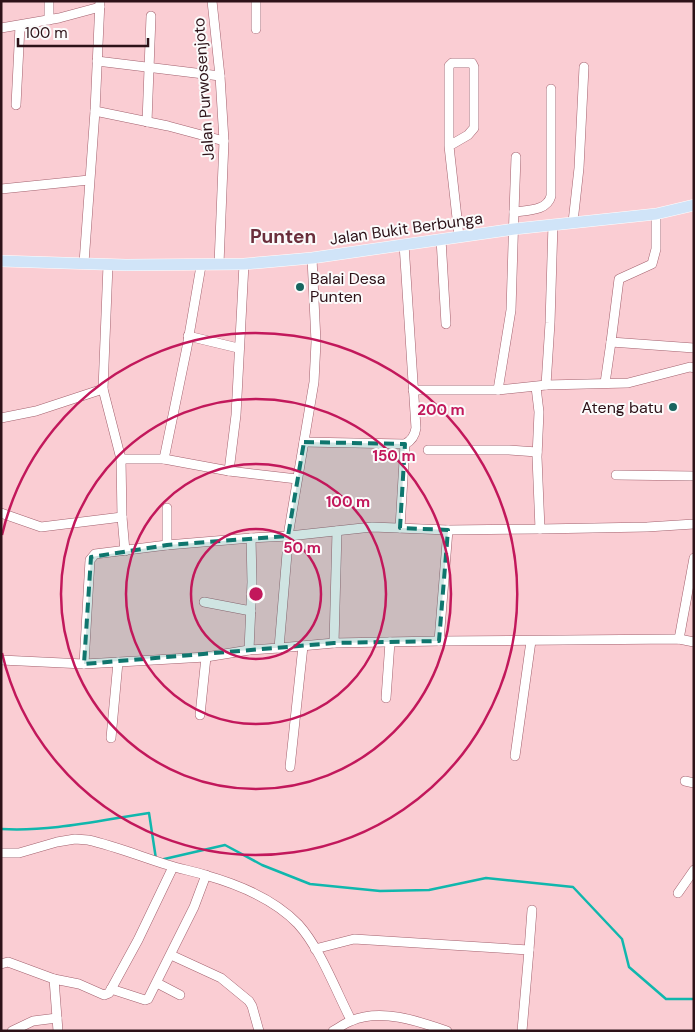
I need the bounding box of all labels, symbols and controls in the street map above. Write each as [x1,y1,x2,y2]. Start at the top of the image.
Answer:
scale bar [18,15,148,47]
street label: Jalan Purwosenjoto [188,17,219,161]
text: 100 m [25,23,68,43]
street label: Jalan Bukit Berbunga [328,207,484,250]
district label: Punten [250,224,316,249]
place label: Balai Desa Punten [310,268,386,307]
marker: Balai Desa Punten [294,281,306,293]
place label: Ateng batu [582,397,663,418]
text: 200 m [417,400,465,420]
marker: Ateng batu [667,401,679,413]
text: 150 m [373,446,416,466]
text: 100 m [326,492,370,512]
text: 50 m [283,538,321,558]
centre of rings [247,585,265,603]

